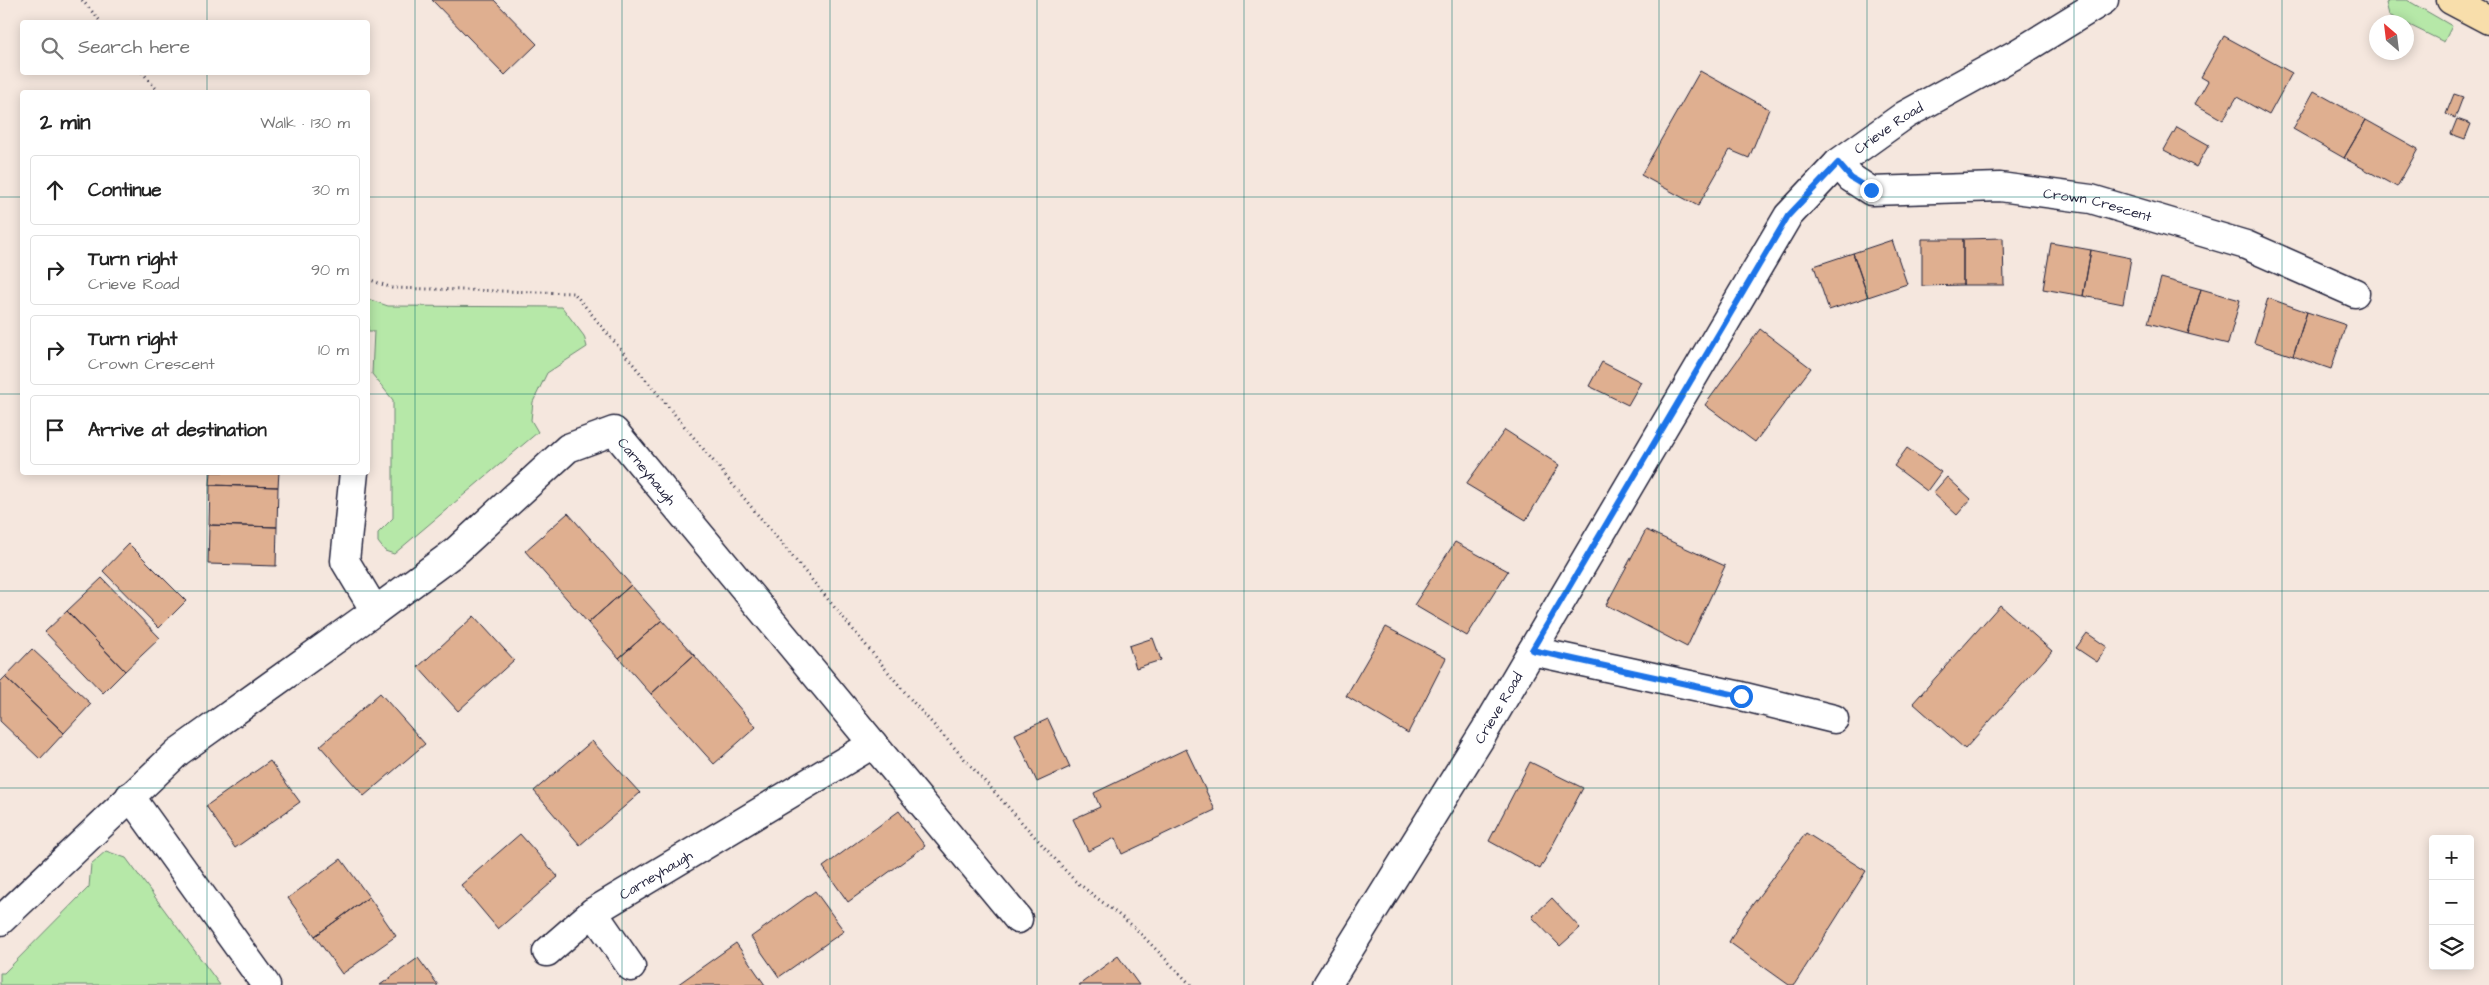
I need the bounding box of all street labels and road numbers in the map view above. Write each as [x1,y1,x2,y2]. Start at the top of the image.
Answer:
street label: Crieve Road [1850,98,1927,159]
street label: Crown Crescent [2042,184,2154,228]
street label: Carneyhaugh [612,434,680,510]
street label: Crieve Road [1470,669,1528,748]
street label: Carneyhaugh [616,845,697,905]

